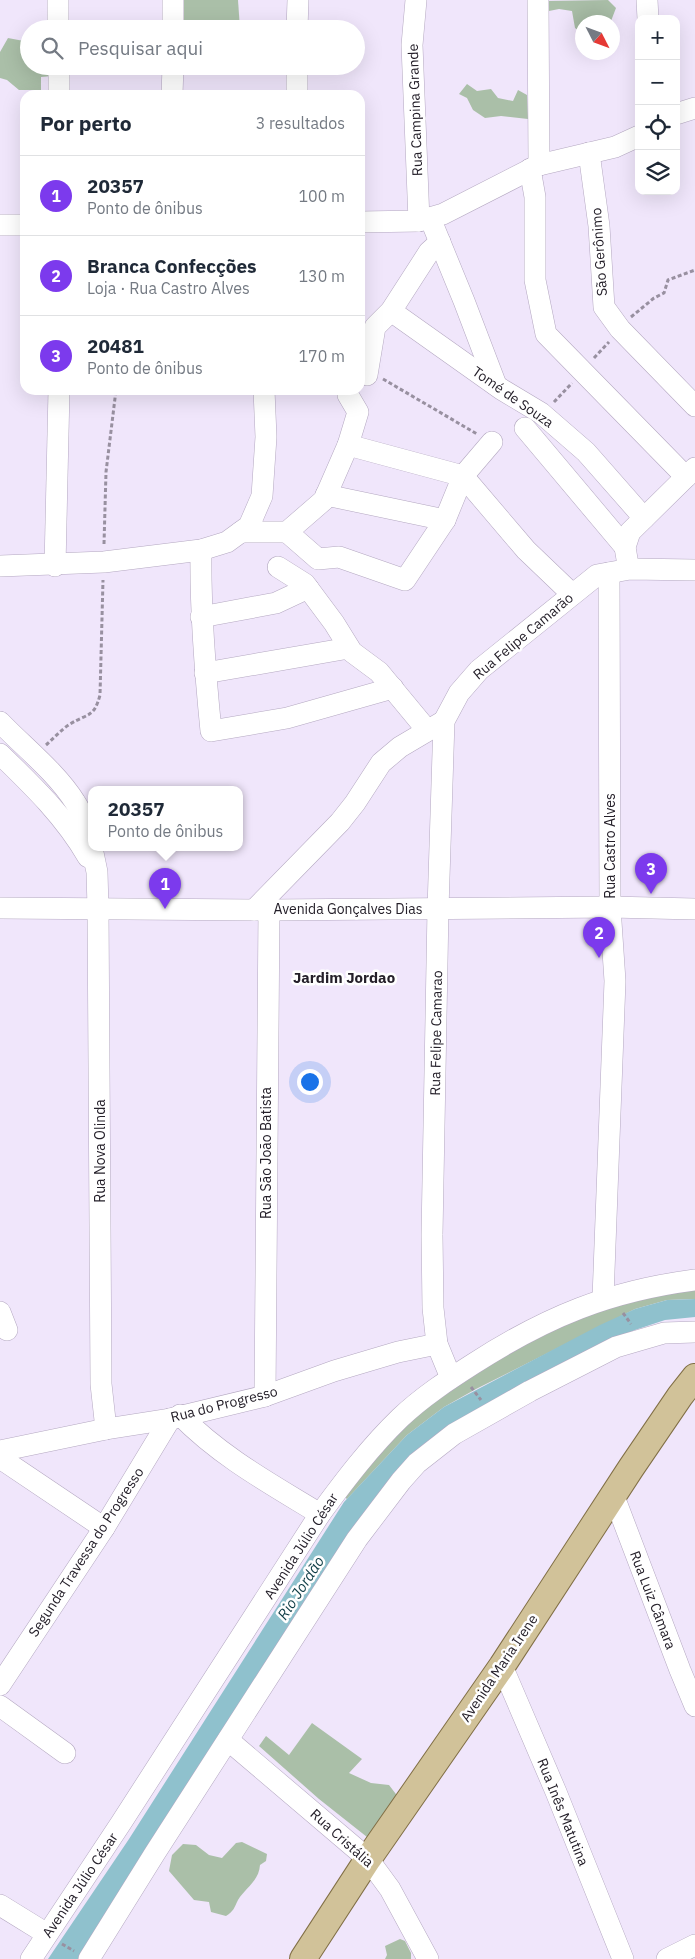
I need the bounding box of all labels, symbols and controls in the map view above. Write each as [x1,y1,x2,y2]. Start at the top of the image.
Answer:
north arrow [575,15,620,60]
map controls [635,15,680,195]
button: + [635,15,680,60]
search box [20,20,365,75]
icon: search [38,34,66,62]
text: Pesquisar aqui [78,36,203,60]
street label: Rua Campina Grande [404,43,426,177]
button: − [635,60,680,105]
button: locate [635,105,680,150]
text: Por perto [40,109,132,137]
text: 3 resultados [256,113,345,133]
button: layers [635,150,680,195]
text: 20357 [87,174,144,198]
text: 1 [51,186,61,206]
text: 100 m [298,186,345,206]
text: Ponto de ônibus [87,198,203,218]
street label: São Gerônimo [587,207,611,297]
text: Branca Confecções [87,254,257,278]
text: 2 [51,266,61,286]
text: 130 m [298,266,345,286]
text: Loja · Rua Castro Alves [87,278,250,298]
text: 20481 [87,334,144,358]
text: 3 [51,346,61,366]
text: 170 m [298,346,345,366]
text: Ponto de ônibus [87,358,203,378]
street label: Tomé de Souza [469,362,558,432]
street label: Rua Felipe Camarão [469,589,577,683]
popup [88,786,243,851]
street label: Rua Castro Alves [601,793,619,899]
text: 20357 [108,797,165,821]
text: Ponto de ônibus [108,821,223,841]
pin: 3 [635,853,667,894]
pin: 1 [149,868,181,909]
street label: Avenida Gonçalves Dias [274,900,423,918]
pin: 2 [583,917,615,958]
district label: Jardim Jordao [293,968,395,987]
street label: Rua Felipe Camarao [426,970,446,1096]
your location [297,1069,323,1095]
street label: Rua São João Batista [257,1086,275,1219]
street label: Rua Nova Olinda [91,1099,109,1203]
street label: Rua do Progresso [169,1382,280,1426]
street label: Segunda Travessa do Progresso [24,1464,148,1640]
street label: Avenida Júlio César [260,1490,342,1602]
street label: Rua Luiz Câmara [626,1548,680,1652]
water label: Rio Jordão [273,1552,328,1623]
street label: Avenida Maria Irene [456,1611,542,1725]
street label: Rua Inês Matutina [533,1755,593,1869]
street label: Rua Cristália [307,1805,378,1871]
street label: Avenida Júlio César [38,1829,122,1941]

